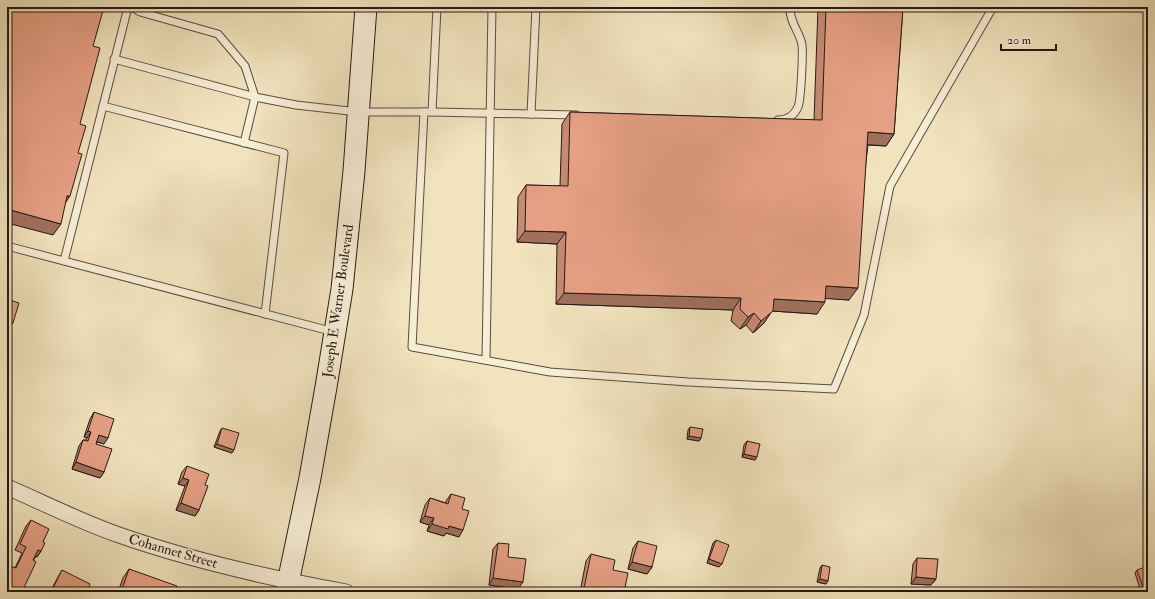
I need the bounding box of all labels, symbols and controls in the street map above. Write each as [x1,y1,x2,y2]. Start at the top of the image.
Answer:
scale bar [1001,26,1056,52]
text: 20 m [1007,33,1032,48]
street label: Joseph E Warner Boulevard [319,223,358,380]
street label: Cohannet Street [127,530,220,572]

